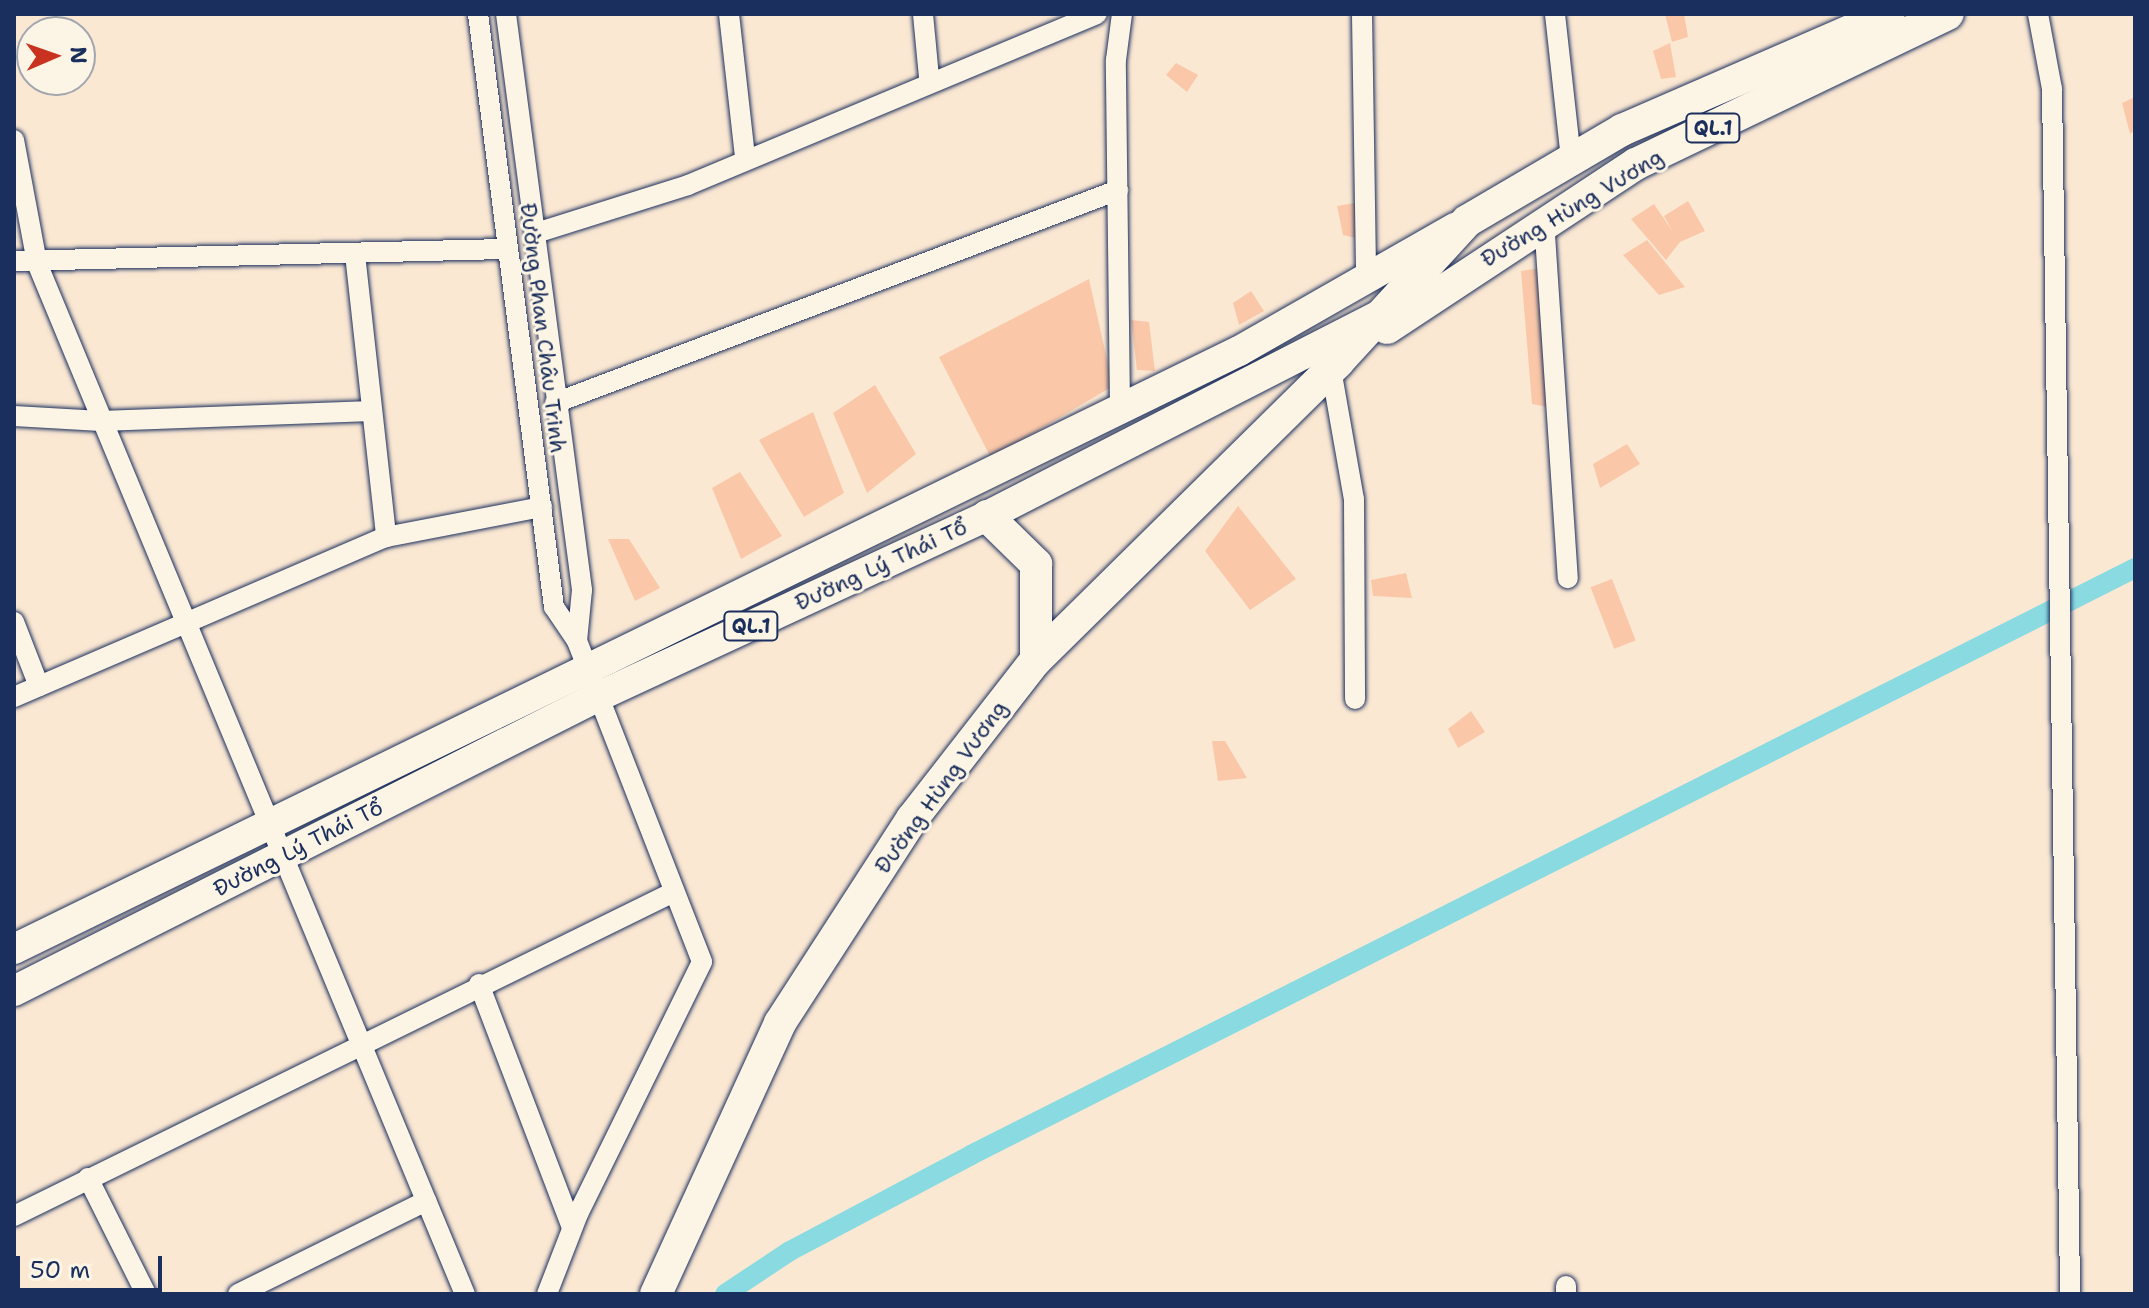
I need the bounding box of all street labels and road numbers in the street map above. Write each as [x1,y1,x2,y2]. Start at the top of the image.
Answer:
road number: QL.1 [1685,112,1741,144]
street label: Đường Hùng Vương [1476,143,1668,273]
street label: Đường Phan Châu Trinh [515,201,571,455]
street label: Đường Lý Thái Tổ [791,514,971,616]
road number: QL.1 [723,610,779,642]
street label: Đường Hùng Vương [869,695,1013,879]
street label: Đường Lý Thái Tổ [209,794,387,902]

